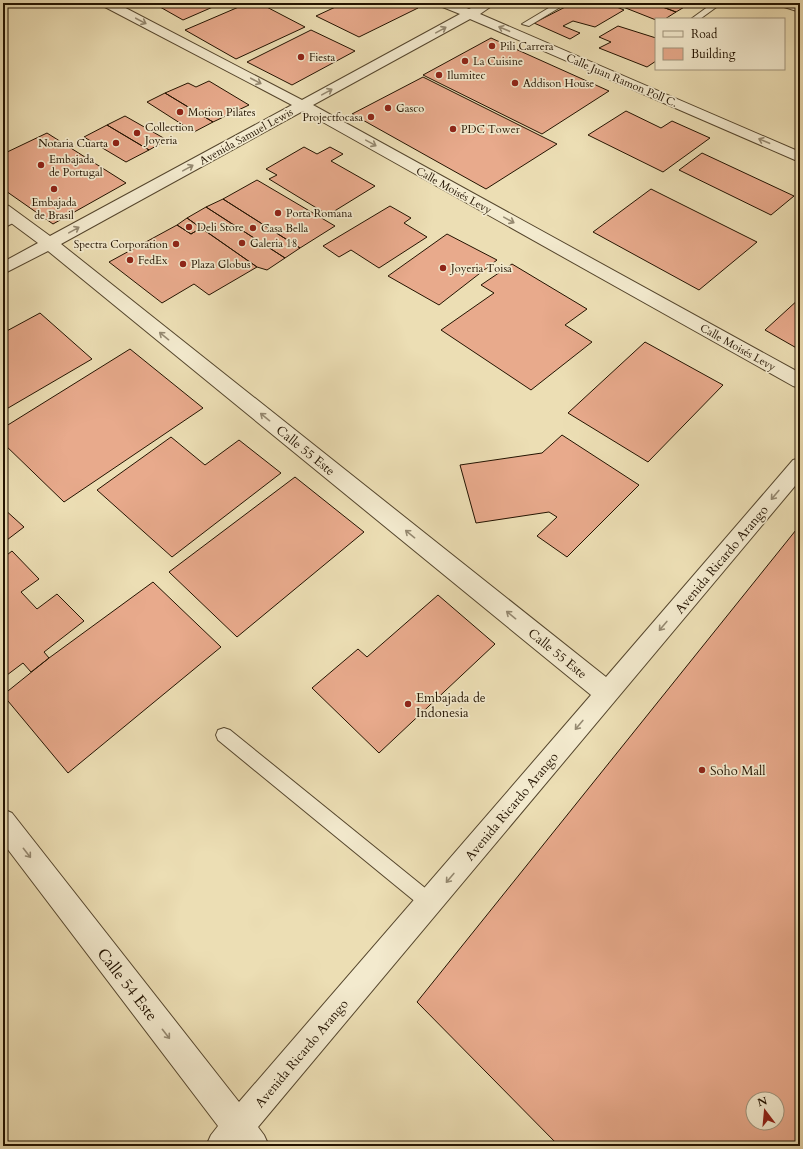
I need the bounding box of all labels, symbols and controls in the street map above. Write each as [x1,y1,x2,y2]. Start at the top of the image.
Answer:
one-way arrow [135,18,147,25]
legend [655,18,785,70]
one-way arrow [498,24,510,32]
one-way arrow [435,25,447,33]
text: Road [691,26,718,42]
place label: Pili Carrera [500,39,554,54]
marker: Pili Carrera [487,41,497,51]
text: Building [691,46,736,62]
place label: Fiesta [309,50,336,65]
street label: Calle Juan Ramon Poll C. [564,50,680,111]
marker: Fiesta [296,52,306,62]
place label: La Cuisine [473,54,523,69]
marker: La Cuisine [460,56,470,66]
place label: Ilumitec [447,68,485,83]
marker: Ilumitec [434,70,444,80]
place label: Addison House [523,76,594,91]
one-way arrow [250,78,262,86]
marker: Addison House [510,78,520,88]
one-way arrow [321,88,333,95]
place label: Gasco [396,101,424,116]
marker: Gasco [383,103,393,113]
street label: Avenida Samuel Lewis [197,104,296,168]
place label: Motion Pilates [188,105,256,120]
marker: Motion Pilates [175,107,185,117]
place label: Projectfocasa [302,110,363,125]
marker: Projectfocasa [366,112,376,122]
place label: Collection Joyeria [143,120,194,148]
place label: PDC Tower [461,122,521,137]
marker: PDC Tower [448,124,458,134]
marker: Collection Joyeria [132,128,142,138]
place label: Notaria Cuarta [38,136,108,151]
one-way arrow [759,137,771,144]
marker: Notaria Cuarta [111,138,121,148]
one-way arrow [364,140,376,148]
place label: Embajada de Portugal [49,152,103,180]
marker: Embajada de Portugal [36,160,46,170]
one-way arrow [182,163,194,171]
street label: Calle Moisés Levy [413,163,494,218]
marker: Embajada de Brasil [49,184,59,194]
place label: Embajada de Brasil [31,195,77,223]
place label: Porta Romana [286,206,353,221]
marker: Porta Romana [273,208,283,218]
one-way arrow [503,217,515,224]
place label: Deli Store [197,220,244,235]
place label: Casa Bella [261,221,309,236]
marker: Deli Store [184,222,194,232]
marker: Casa Bella [248,223,258,233]
one-way arrow [68,226,80,234]
place label: Galeria 18 [250,236,297,251]
place label: Spectra Corporation [74,237,169,252]
marker: Galeria 18 [237,238,247,248]
marker: Spectra Corporation [171,239,181,249]
place label: FedEx [138,253,168,268]
marker: FedEx [125,255,135,265]
place label: Plaza Globus [191,257,251,272]
marker: Plaza Globus [178,259,188,269]
place label: Joyeria Toisa [449,261,512,276]
marker: Joyeria Toisa [438,263,448,273]
street label: Calle Moisés Levy [697,320,778,375]
one-way arrow [158,331,169,340]
one-way arrow [260,413,270,422]
street label: Calle 55 Este [272,422,339,480]
one-way arrow [770,490,779,501]
street label: Avenida Ricardo Arango [671,502,773,618]
one-way arrow [404,530,415,538]
one-way arrow [506,611,517,620]
one-way arrow [659,621,668,632]
street label: Calle 55 Este [524,625,591,683]
place label: Embajada de Indonesia [416,689,486,722]
marker: Embajada de Indonesia [403,699,413,709]
one-way arrow [575,720,584,731]
street label: Avenida Ricardo Arango [461,749,563,865]
place label: Soho Mall [710,762,766,780]
marker: Soho Mall [697,765,707,775]
one-way arrow [23,848,31,859]
one-way arrow [445,873,454,883]
street label: Calle 54 Este [92,944,163,1026]
street label: Avenida Ricardo Arango [251,996,353,1112]
one-way arrow [162,1028,170,1039]
north arrow [745,1091,785,1131]
text: N [756,1093,769,1110]

